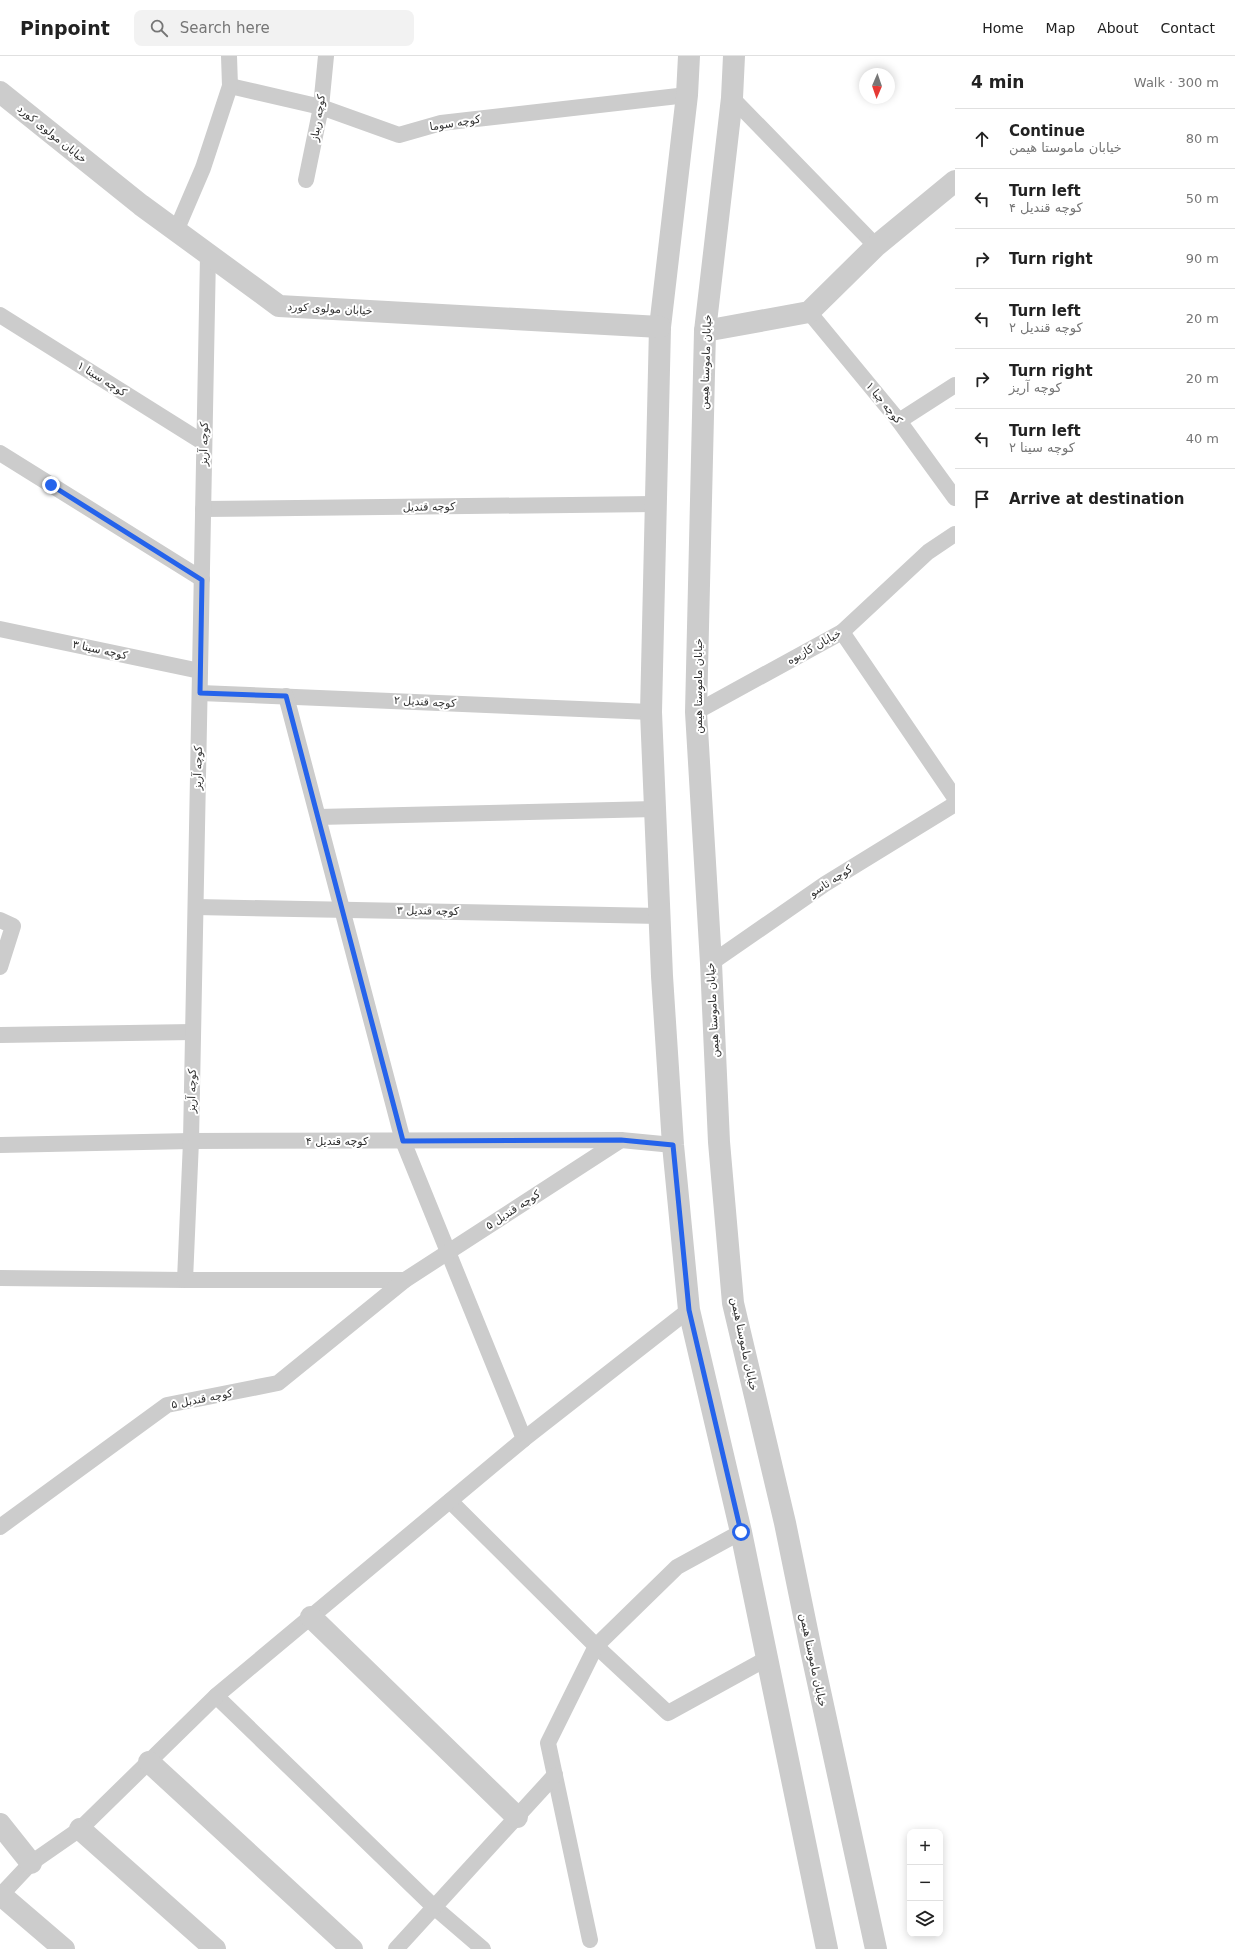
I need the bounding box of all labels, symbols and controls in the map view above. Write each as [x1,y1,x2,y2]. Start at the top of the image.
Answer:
search box [134,10,414,46]
text: Pinpoint [20,17,110,39]
icon: search [148,17,170,39]
text: Search here [180,19,270,37]
text: Home [982,20,1024,36]
text: Map [1046,20,1075,36]
text: About [1097,20,1139,36]
text: Contact [1161,20,1215,36]
north arrow [859,68,895,104]
text: 4 min [971,72,1024,92]
text: Walk · 300 m [1134,75,1219,90]
street label: کوچه ریباز [308,93,328,143]
street label: خیابان مولوی کورد [15,102,89,166]
street label: کوچه سوما [429,112,482,133]
text: Continue [1009,122,1085,140]
icon: ahead [971,128,993,150]
text: 80 m [1186,131,1219,146]
text: خیابان ماموستا هیمن [1009,140,1122,155]
text: Turn left [1009,182,1081,200]
icon: left [971,188,993,210]
text: 50 m [1186,191,1219,206]
text: کوچه قندیل ۴ [1009,200,1083,215]
icon: right [971,248,993,270]
text: Turn right [1009,250,1093,268]
text: 90 m [1186,251,1219,266]
street label: خیابان مولوی کورد [287,300,373,318]
text: Turn left [1009,302,1081,320]
icon: left [971,308,993,330]
text: 20 m [1186,311,1219,326]
street label: خیابان ماموستا هیمن [698,314,714,410]
text: کوچه قندیل ۲ [1009,320,1083,335]
street label: کوچه سینا ۱ [75,359,130,400]
text: Turn right [1009,362,1093,380]
icon: right [971,368,993,390]
text: 20 m [1186,371,1219,386]
street label: کوچه چیا ۱ [863,379,905,427]
text: کوچه آریز [1009,380,1062,395]
street label: کوچه آریز [196,421,211,467]
text: Turn left [1009,422,1081,440]
icon: left [971,428,993,450]
text: 40 m [1186,431,1219,446]
text: کوچه سینا ۲ [1009,440,1075,455]
route end [42,476,60,494]
icon: arrive [971,488,993,510]
text: Arrive at destination [1009,490,1184,508]
street label: کوچه قندیل [402,500,456,514]
street label: خیابان کازیوه [785,627,843,667]
street label: کوچه سینا ۳ [71,638,129,662]
street label: خیابان ماموستا هیمن [692,638,705,734]
street label: کوچه قندیل ۲ [394,694,457,710]
street label: کوچه آریز [190,745,205,791]
street label: کوچه ئاسو [806,862,855,900]
street label: کوچه قندیل ۳ [397,904,460,918]
street label: خیابان ماموستا هیمن [704,962,722,1058]
street label: کوچه آریز [184,1068,199,1114]
street label: کوچه قندیل ۴ [306,1135,369,1148]
street label: کوچه قندیل ۵ [483,1187,543,1232]
street label: خیابان ماموستا هیمن [728,1296,760,1392]
street label: کوچه قندیل ۵ [170,1387,235,1411]
route start [732,1523,750,1541]
street label: خیابان ماموستا هیمن [797,1612,829,1708]
map controls [907,1829,943,1937]
button: + [907,1829,943,1865]
button: − [907,1865,943,1901]
button: layers [907,1901,943,1937]

